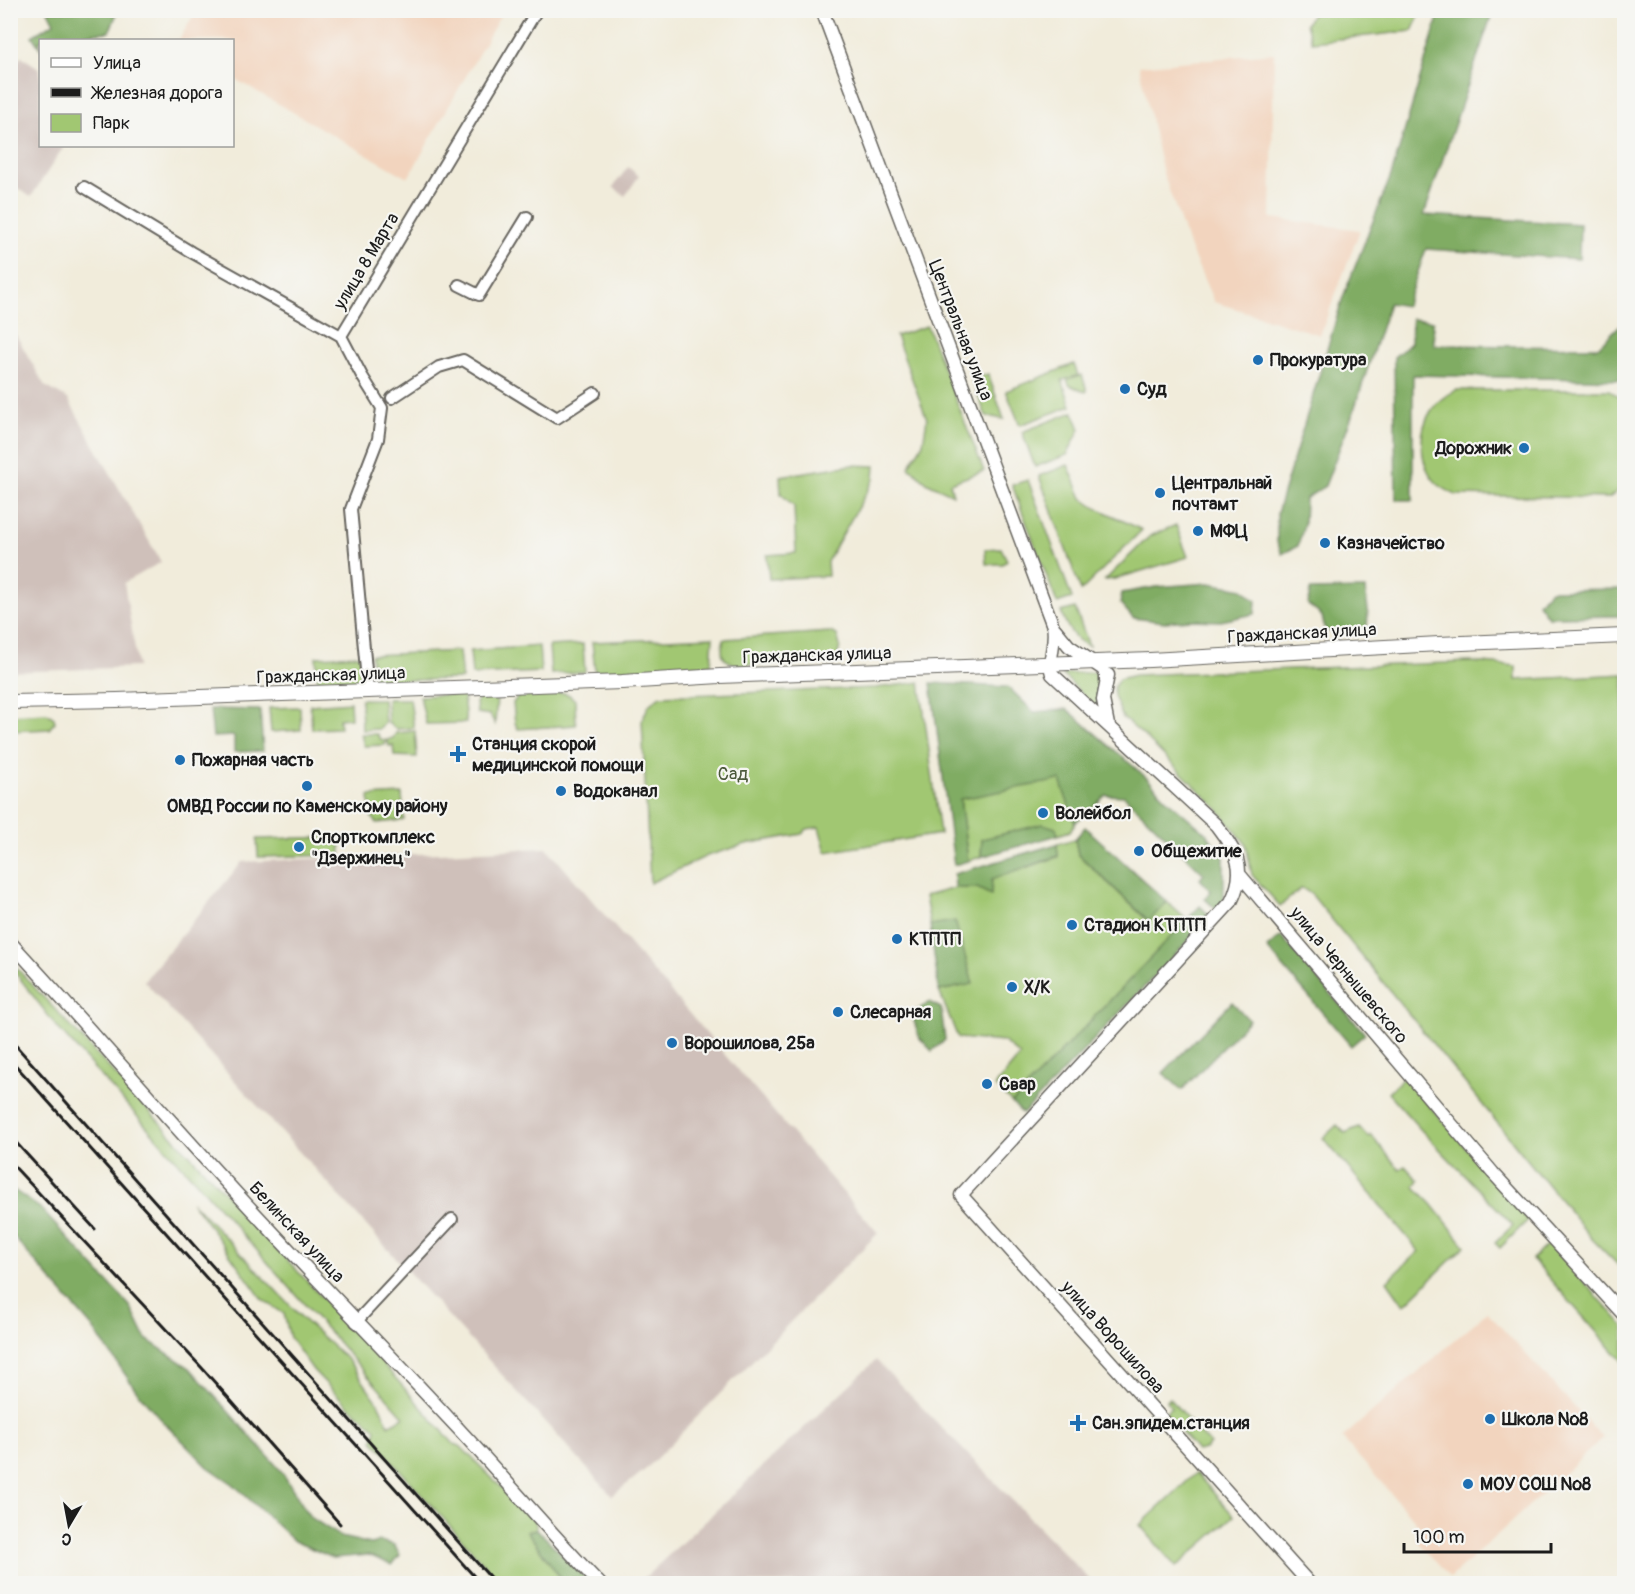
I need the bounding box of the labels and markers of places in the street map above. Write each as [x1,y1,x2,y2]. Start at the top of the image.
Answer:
place label: Прокуратура [1270,349,1367,372]
marker: Прокуратура [1251,353,1265,367]
place label: Суд [1137,378,1167,401]
marker: Суд [1118,382,1132,396]
place label: Дорожник [1435,437,1512,460]
marker: Дорожник [1517,441,1531,455]
place label: Центральнай почтамт [1172,472,1272,516]
marker: Центральнай почтамт [1153,486,1167,500]
place label: МФЦ [1210,520,1248,543]
marker: МФЦ [1191,524,1205,538]
place label: Казначейство [1337,532,1445,555]
marker: Казначейство [1318,536,1332,550]
place label: Станция скорой медицинской помощи [472,733,643,777]
marker: Станция скорой медицинской помощи [449,745,467,763]
place label: Пожарная часть [192,749,314,772]
marker: Пожарная часть [173,753,187,767]
marker: ОМВД России по Каменскому району [300,779,314,793]
place label: Водоканал [573,780,658,803]
marker: Водоканал [554,784,568,798]
place label: ОМВД России по Каменскому району [167,795,448,818]
place label: Волейбол [1055,802,1131,825]
marker: Волейбол [1036,806,1050,820]
place label: Спорткомплекс "Дзержинец" [311,826,435,870]
marker: Спорткомплекс "Дзержинец" [292,840,306,854]
place label: Общежитие [1151,840,1243,863]
marker: Общежитие [1132,844,1146,858]
place label: Стадион КТПТП [1084,914,1206,937]
marker: Стадион КТПТП [1065,918,1079,932]
place label: КТПТП [909,928,961,951]
marker: КТПТП [890,932,904,946]
place label: Х/К [1024,976,1050,999]
marker: Х/К [1005,980,1019,994]
place label: Слесарная [850,1001,931,1024]
marker: Слесарная [831,1005,845,1019]
place label: Ворошилова, 25а [684,1032,815,1055]
marker: Ворошилова, 25а [665,1036,679,1050]
place label: Свар [999,1073,1036,1096]
marker: Свар [980,1077,994,1091]
place label: Школа №8 [1501,1408,1588,1431]
place label: Сан.эпидем.станция [1092,1412,1250,1435]
marker: Школа №8 [1483,1412,1497,1426]
marker: Сан.эпидем.станция [1069,1414,1087,1432]
place label: МОУ СОШ №8 [1480,1473,1591,1496]
marker: МОУ СОШ №8 [1461,1477,1475,1491]

